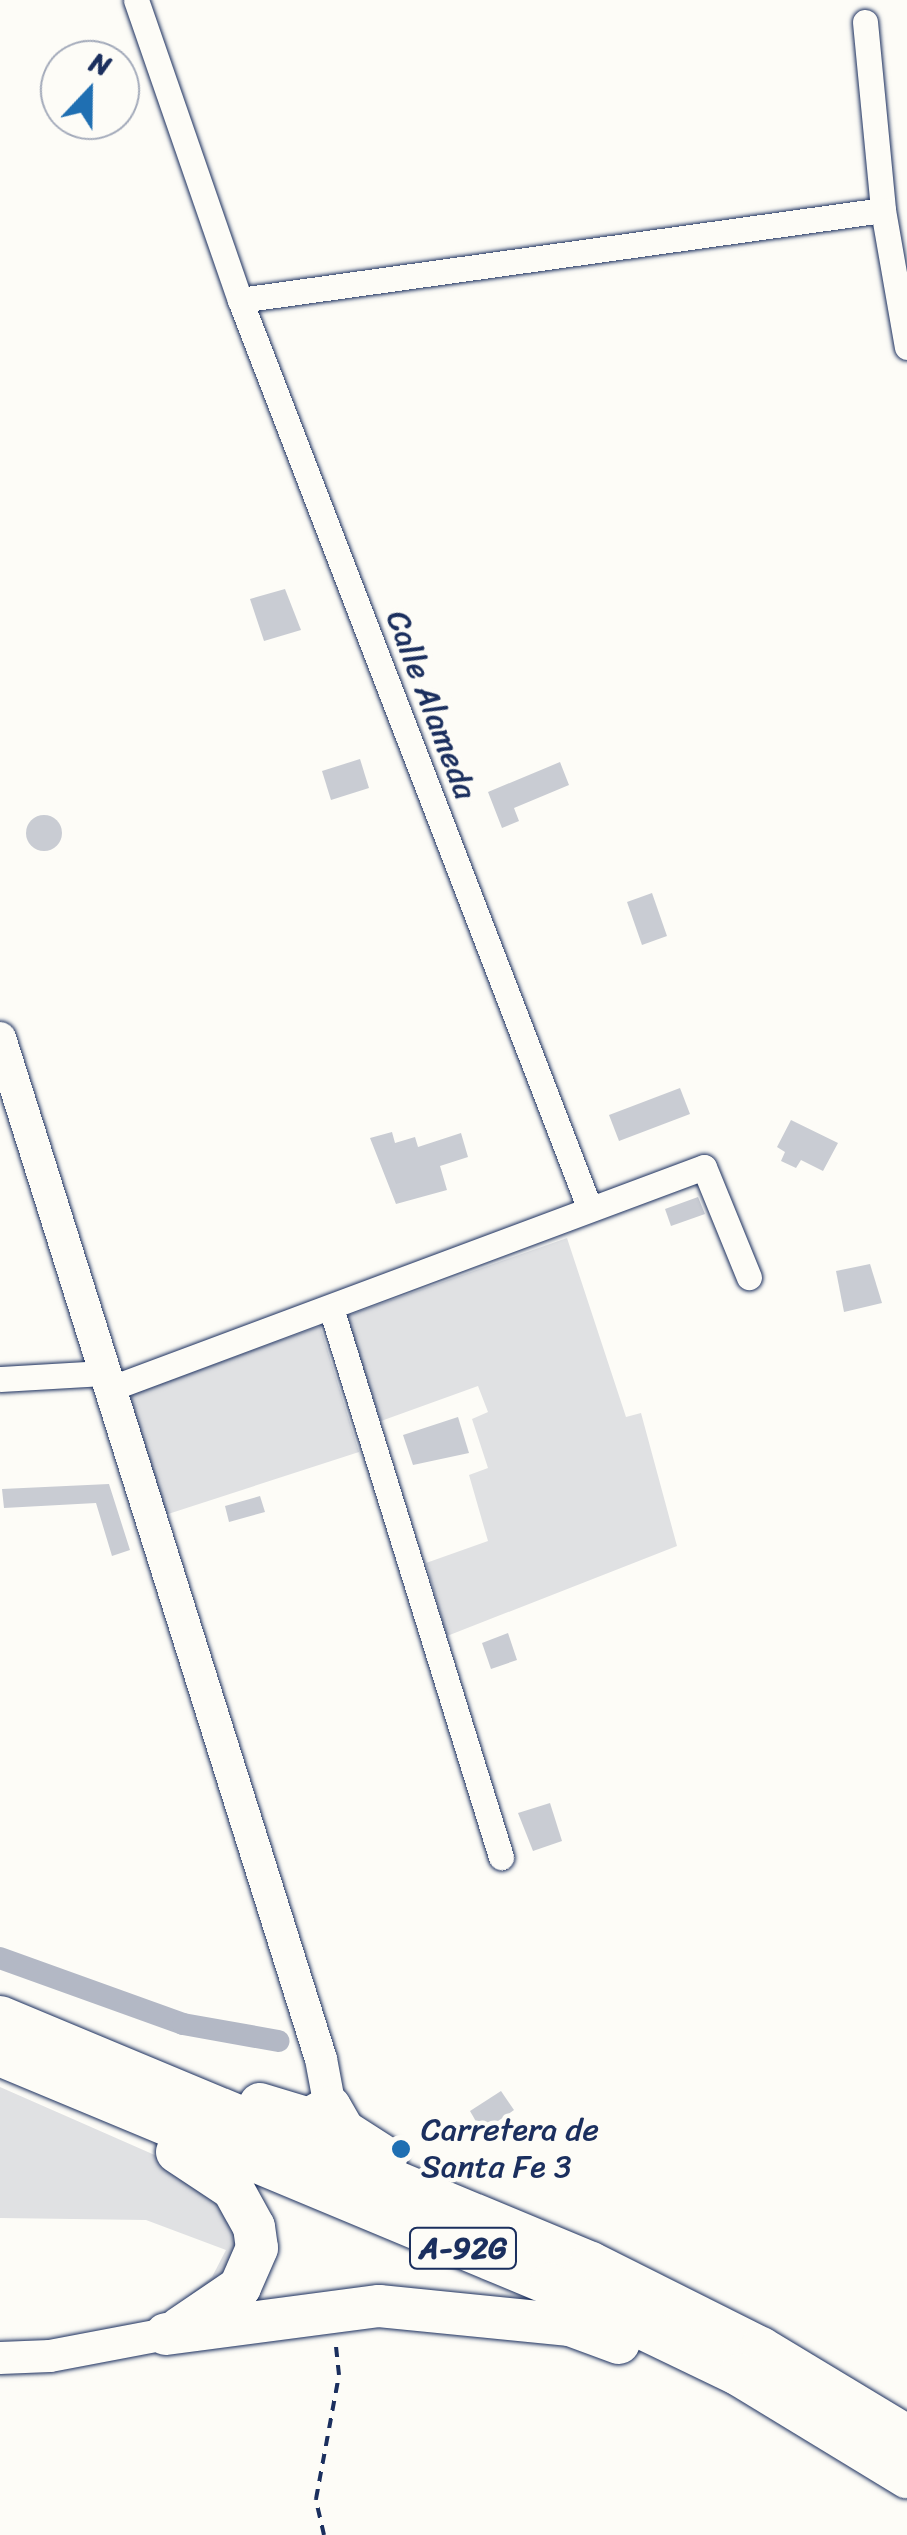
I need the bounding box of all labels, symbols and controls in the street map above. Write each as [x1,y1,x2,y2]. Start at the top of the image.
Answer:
text: N [83,37,119,90]
north arrow [40,40,140,140]
street label: Calle Alameda [377,605,485,805]
place label: Carretera de Santa Fe 3 [421,2112,599,2187]
marker: Carretera de Santa Fe 3 [390,2138,412,2160]
road number: A-92G [408,2223,518,2273]

